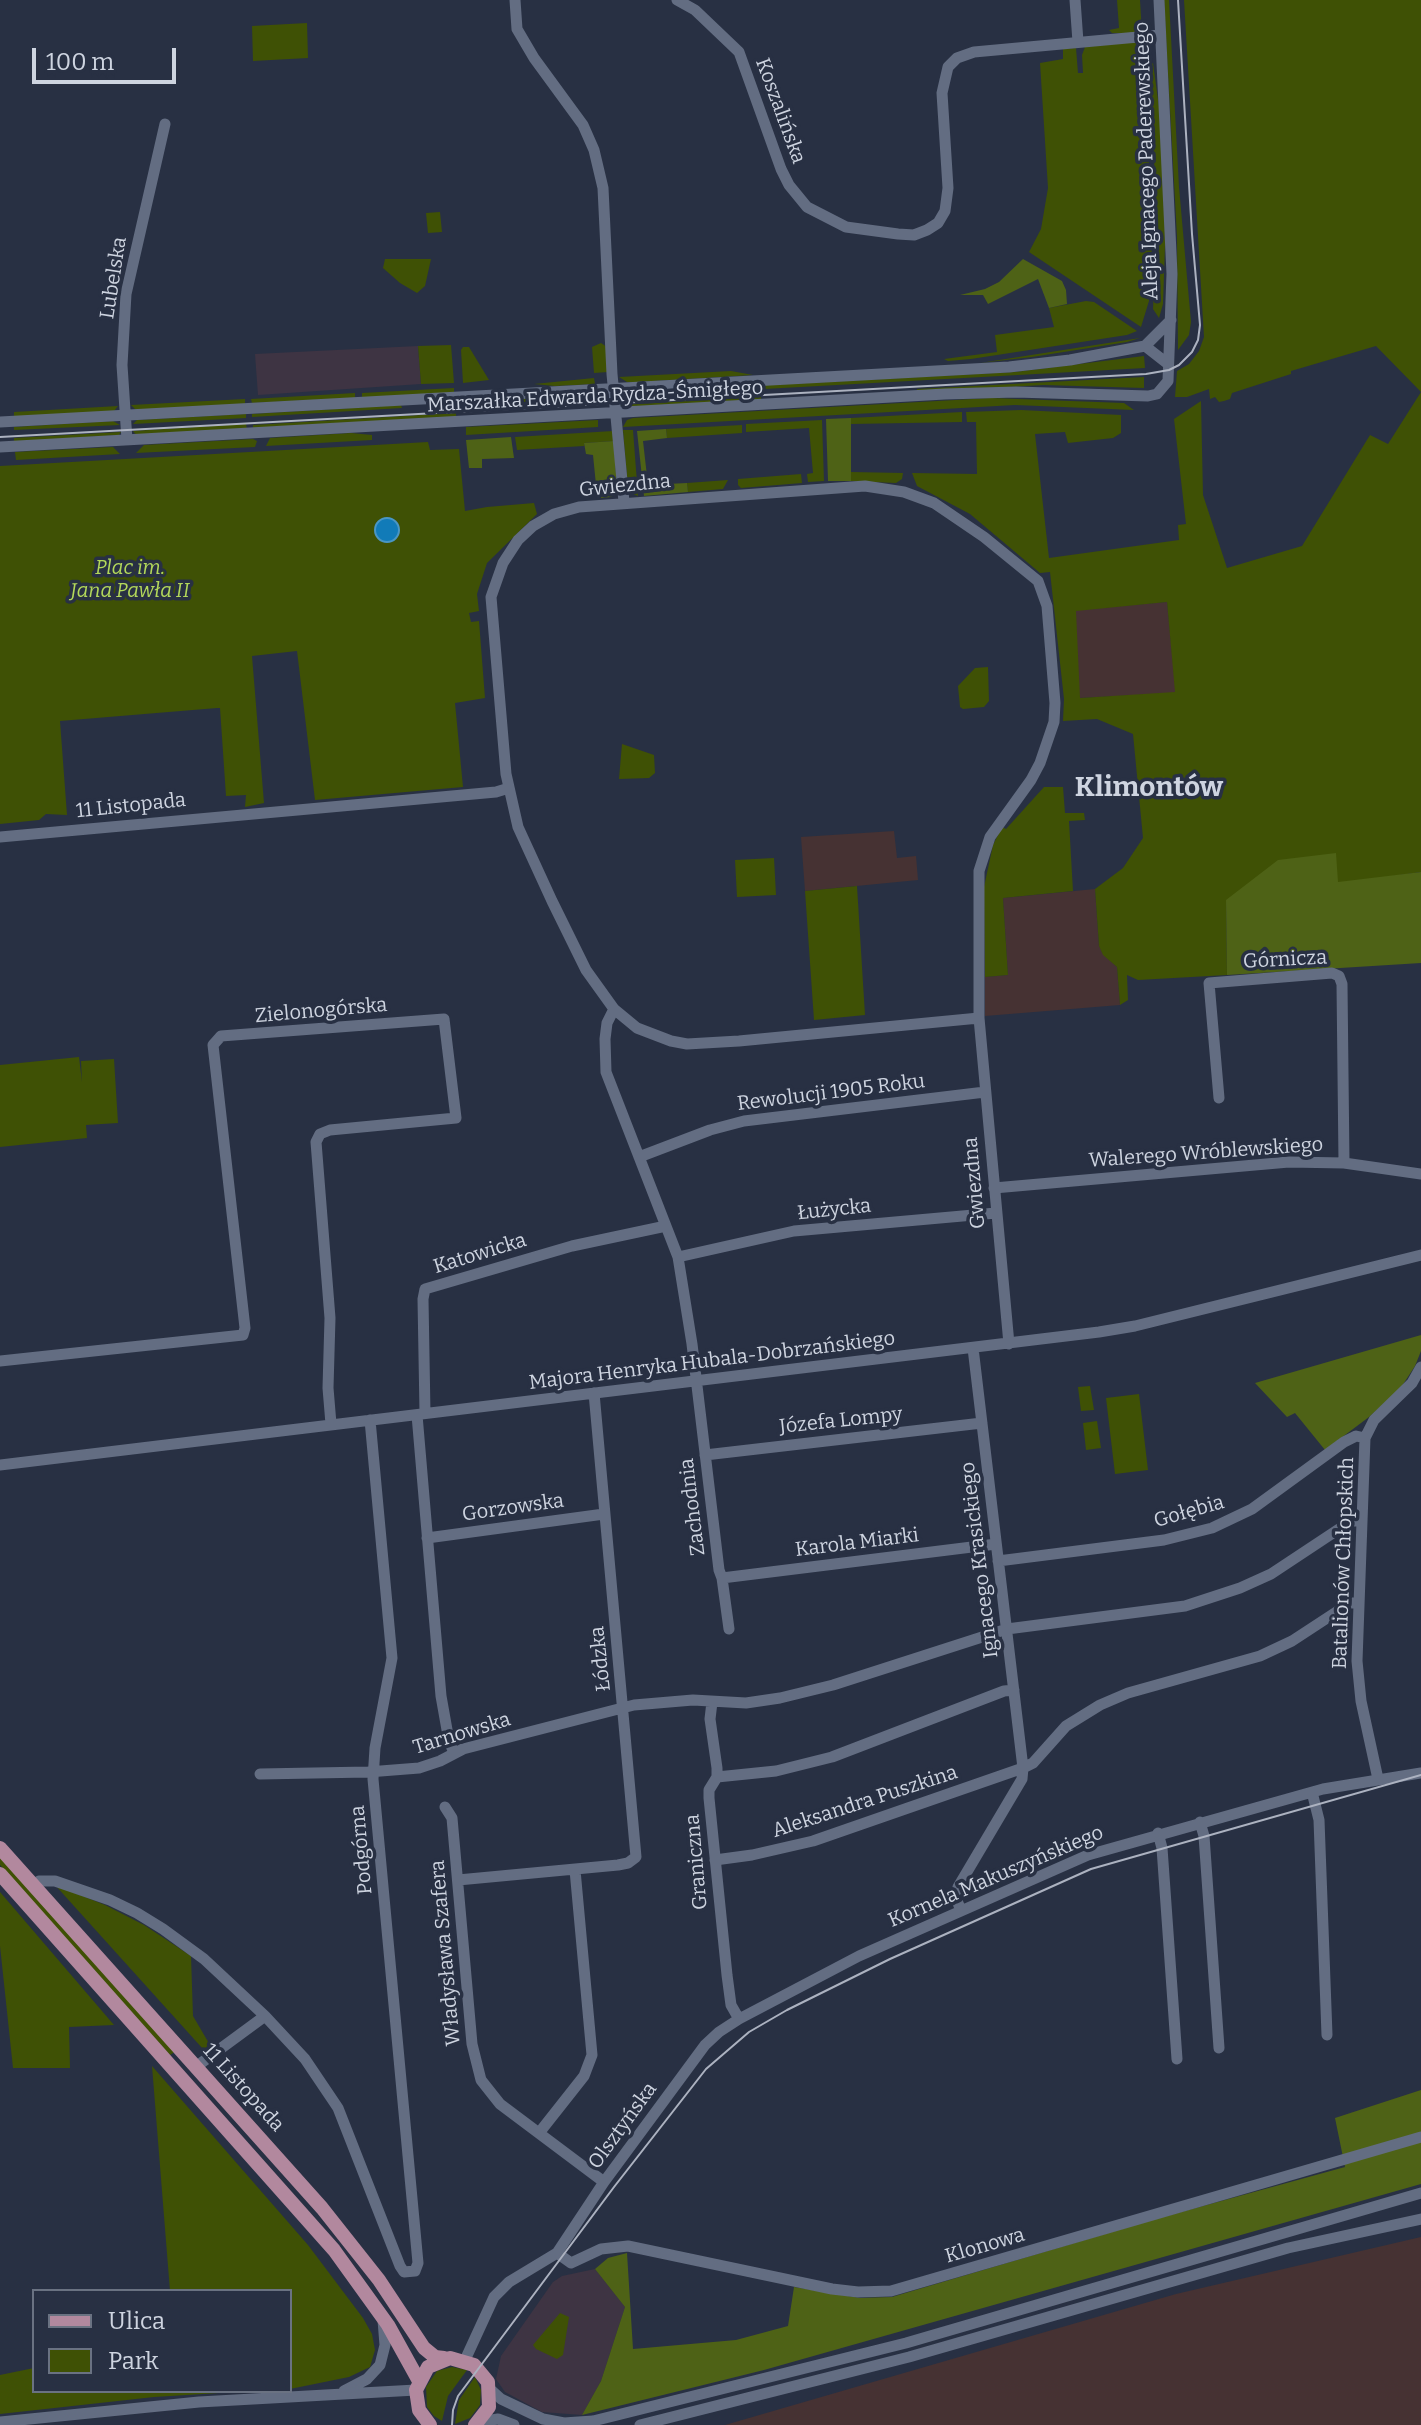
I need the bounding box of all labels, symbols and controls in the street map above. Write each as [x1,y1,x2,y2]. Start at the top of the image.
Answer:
street label: Aleja Ignacego Paderewskiego [1130,21,1164,301]
scale bar [36,32,180,82]
text: 100 m [46,48,114,76]
street label: Koszalińska [750,55,810,167]
street label: Lubelska [96,235,132,321]
street label: Marszałka Edwarda Rydza-Śmigłego [426,376,764,418]
street label: Gwiezdna [578,469,672,503]
park label: Plac im. Jana Pawła II [70,556,190,603]
district label: Klimontów [1075,771,1223,805]
street label: 11 Listopada [75,788,187,824]
street label: Górnicza [1242,946,1328,974]
street label: Zielonogórska [254,993,388,1029]
street label: Rewolucji 1905 Roku [736,1070,926,1116]
street label: Walerego Wróblewskiego [1088,1133,1324,1173]
street label: Gwiezdna [959,1136,991,1230]
street label: Łużycka [796,1194,872,1226]
street label: Katowicka [431,1229,529,1279]
street label: Majora Henryka Hubala-Dobrzańskiego [528,1327,896,1395]
street label: Józefa Lompy [778,1403,904,1439]
street label: Zachodnia [675,1457,711,1557]
street label: Batalionów Chłopskich [1328,1457,1360,1669]
street label: Ignacego Krasickiego [956,1461,1004,1659]
street label: Gorzowska [461,1489,565,1527]
street label: Gołębia [1151,1491,1227,1533]
street label: Karola Miarki [794,1524,920,1562]
street label: Łódzka [586,1625,616,1693]
street label: Tarnowska [410,1708,514,1760]
street label: Aleksandra Puszkina [769,1761,961,1843]
street label: Podgórna [346,1804,378,1896]
street label: Graniczna [681,1813,713,1911]
street label: Kornela Makuszyńskiego [885,1821,1107,1933]
street label: Władysława Szafera [426,1859,466,2047]
street label: 11 Listopada [197,2039,289,2137]
street label: Olsztyńska [584,2078,662,2174]
street label: Klonowa [942,2223,1028,2269]
legend [32,2289,292,2393]
text: Ulica [108,2307,165,2335]
text: Park [108,2347,159,2375]

